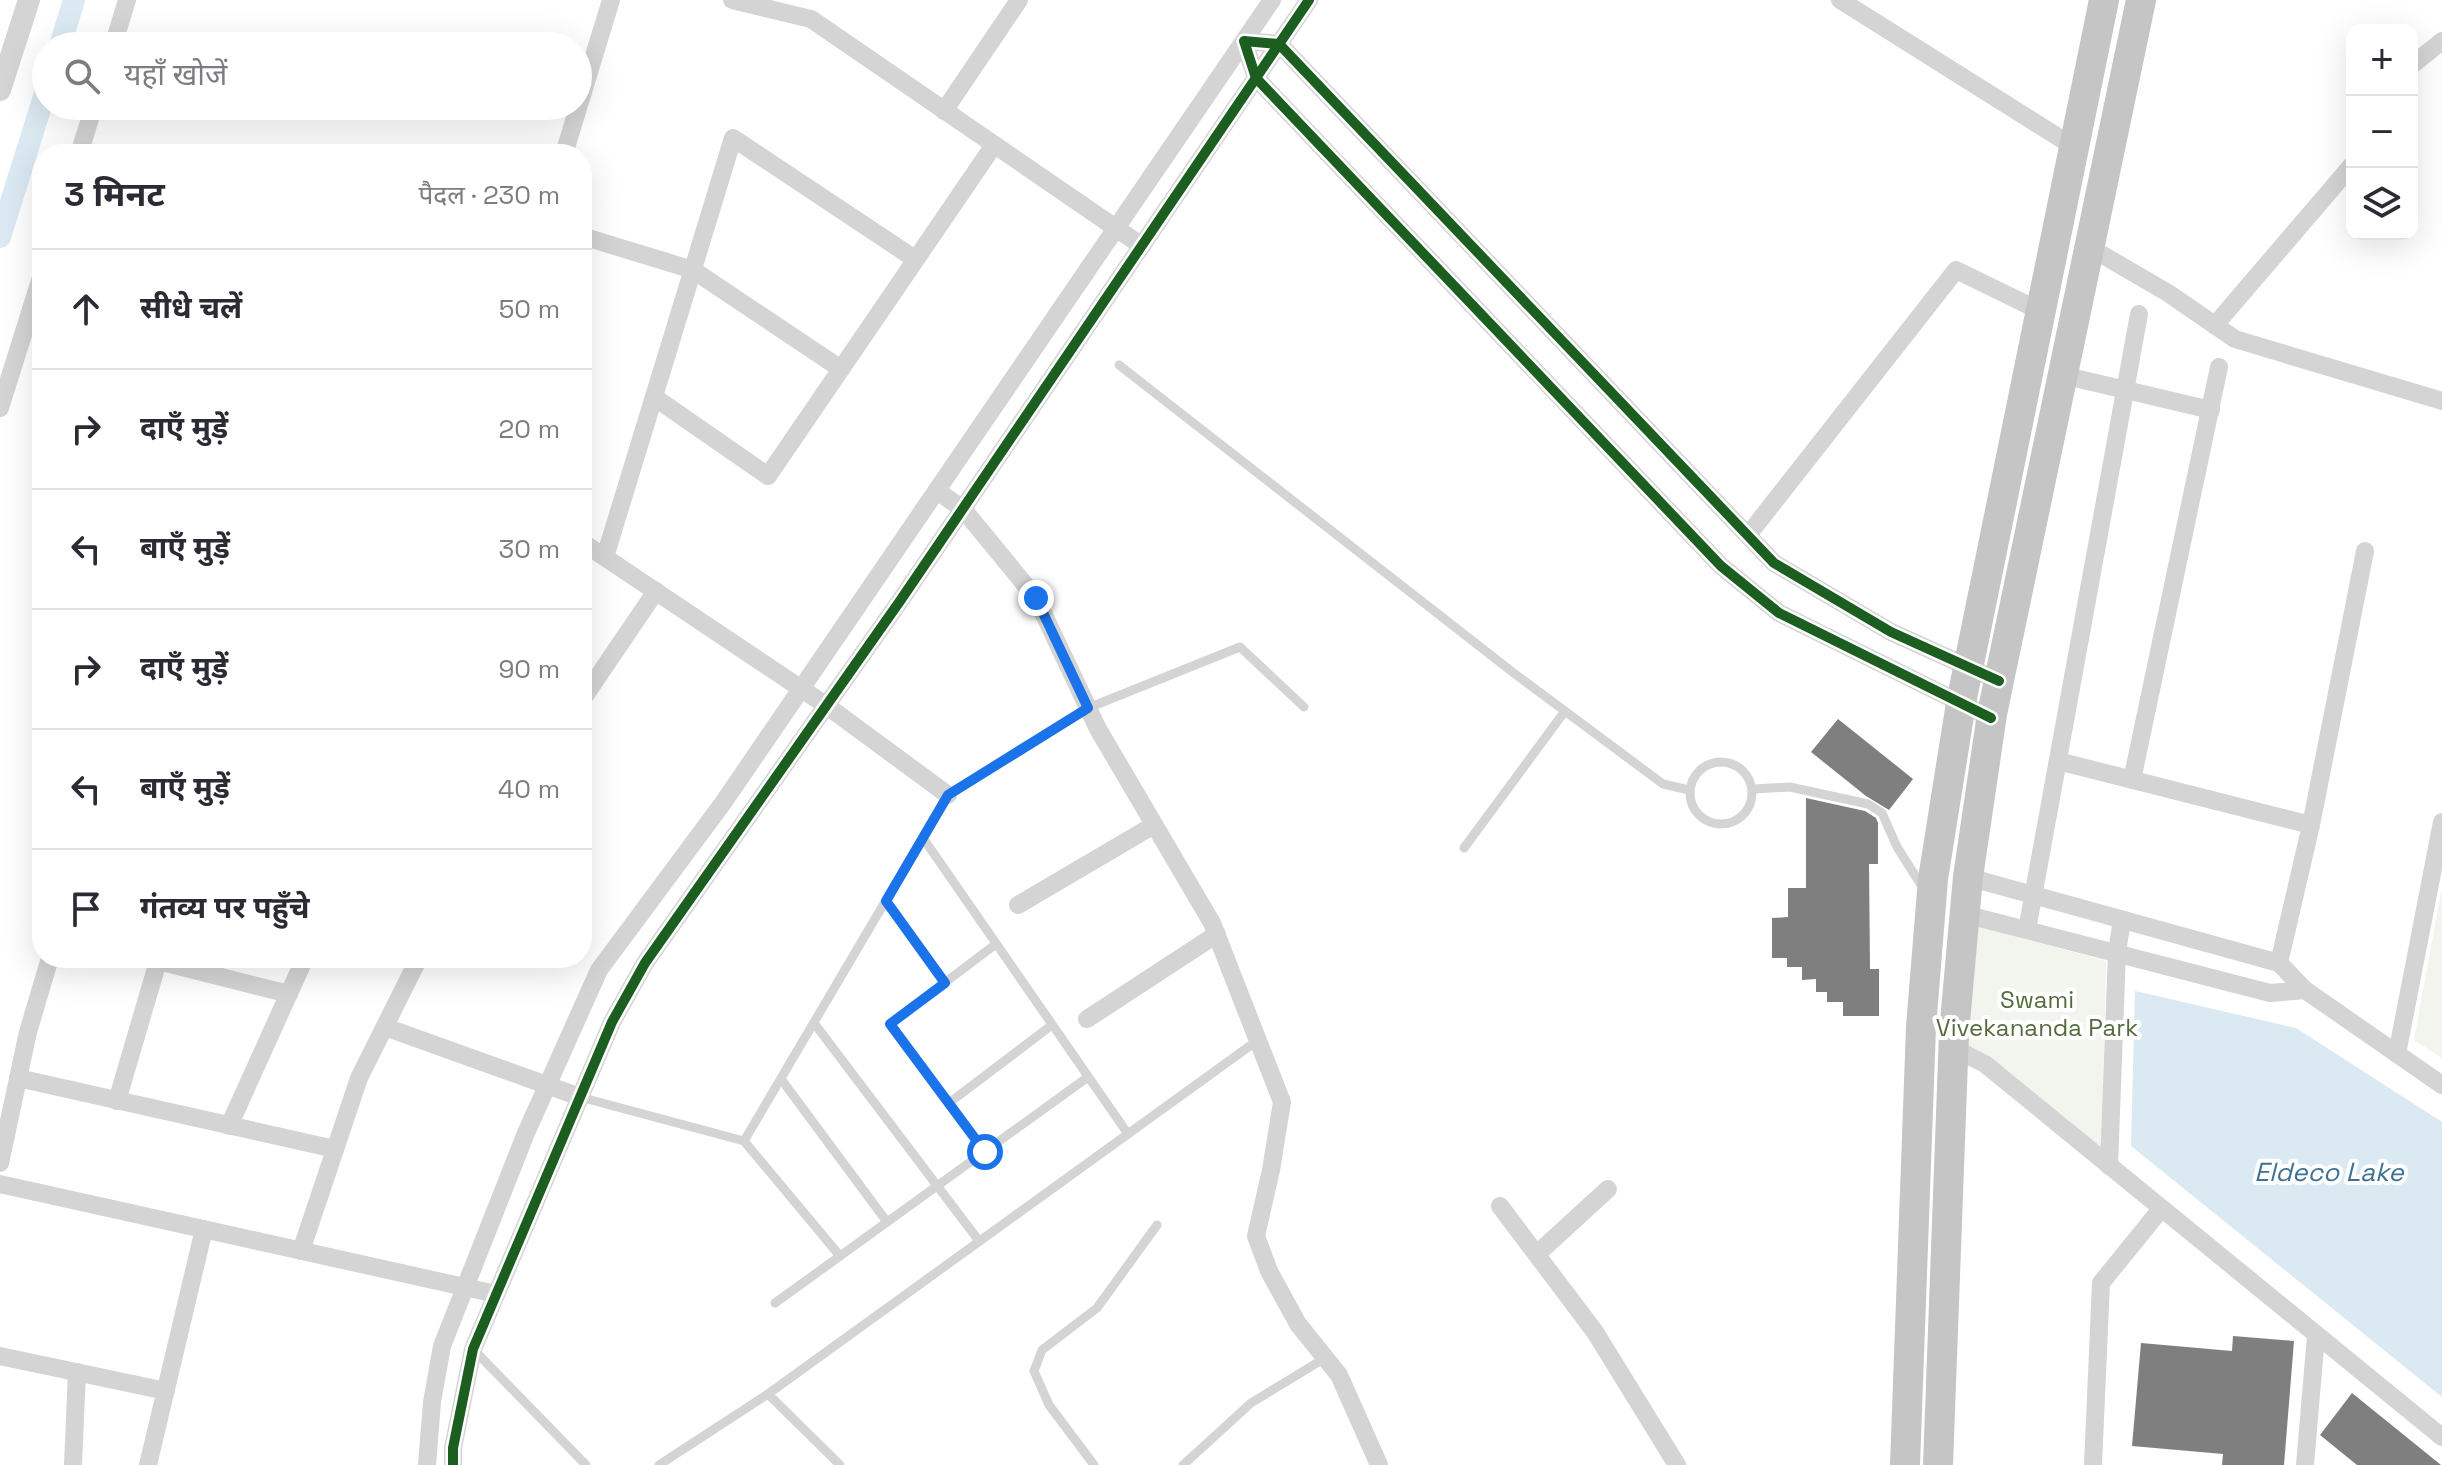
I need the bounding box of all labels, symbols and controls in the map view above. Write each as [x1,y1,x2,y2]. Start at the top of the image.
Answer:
map controls [2346,24,2418,240]
button: + [2346,24,2418,96]
search box [32,32,592,120]
icon: search [60,54,104,98]
text: यहाँ खोजें [124,55,227,94]
button: − [2346,96,2418,168]
button: layers [2346,168,2418,240]
text: 3 मिनट [64,173,165,216]
text: पैदल · 230 m [419,178,560,212]
icon: ahead [64,287,108,331]
text: सीधे चलें [140,288,242,327]
text: 50 m [499,292,560,326]
icon: right [64,407,108,451]
text: दाएँ मुड़ें [140,408,228,447]
text: 20 m [499,412,560,446]
icon: left [64,527,108,571]
text: बाएँ मुड़ें [140,528,230,567]
text: 30 m [499,532,560,566]
route end [1018,580,1054,616]
icon: right [64,647,108,691]
text: दाएँ मुड़ें [140,648,228,687]
text: 90 m [498,652,560,686]
icon: left [64,767,108,811]
text: बाएँ मुड़ें [140,768,230,807]
text: 40 m [498,772,560,806]
icon: arrive [64,887,108,931]
text: गंतव्य पर पहुँचे [140,888,309,927]
park label: Swami Vivekananda Park [1936,984,2138,1043]
route start [967,1134,1003,1170]
water label: Eldeco Lake [2254,1155,2405,1189]

